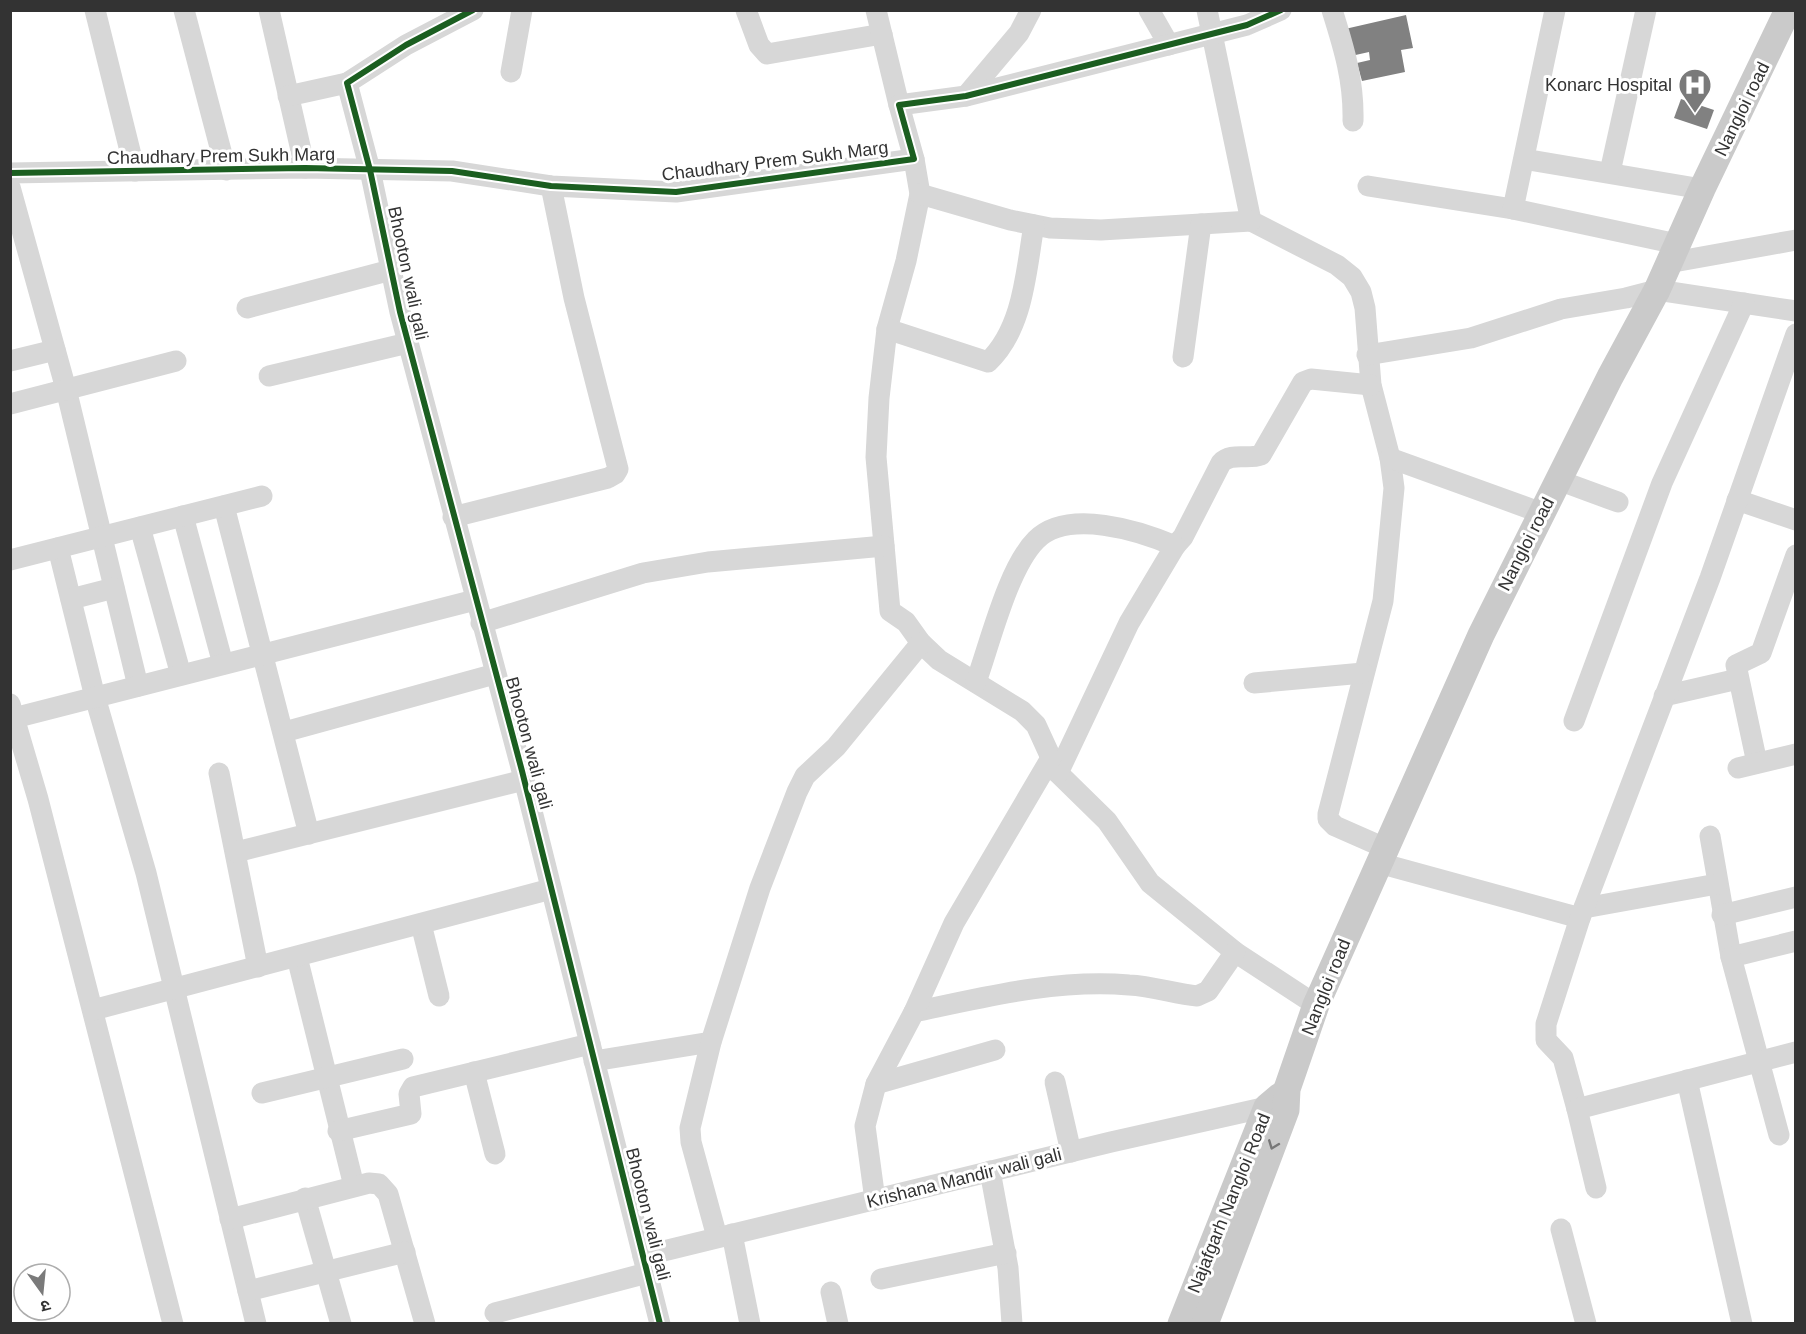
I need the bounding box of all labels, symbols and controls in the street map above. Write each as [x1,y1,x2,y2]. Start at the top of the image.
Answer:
street label: Nangloi road [1711,59,1773,159]
hospital icon: Konarc Hospital [1677,67,1713,114]
place label: Konarc Hospital [1545,75,1672,95]
street label: Chaudhary Prem Sukh Marg [661,137,889,185]
street label: Chaudhary Prem Sukh Marg [107,144,335,168]
street label: Bhooton wali gali [384,204,432,342]
street label: Nangloi road [1494,494,1558,594]
street label: Bhooton wali gali [502,675,556,811]
street label: Nangloi road [1298,936,1354,1038]
street label: Najafgarh Nangloi Road [1184,1110,1274,1296]
one-way arrow [1267,1139,1280,1150]
street label: Krishana Mandir wali gali [865,1144,1063,1212]
street label: Bhooton wali gali [622,1146,674,1282]
north arrow [12,1262,72,1322]
text: उ [38,1297,52,1316]

